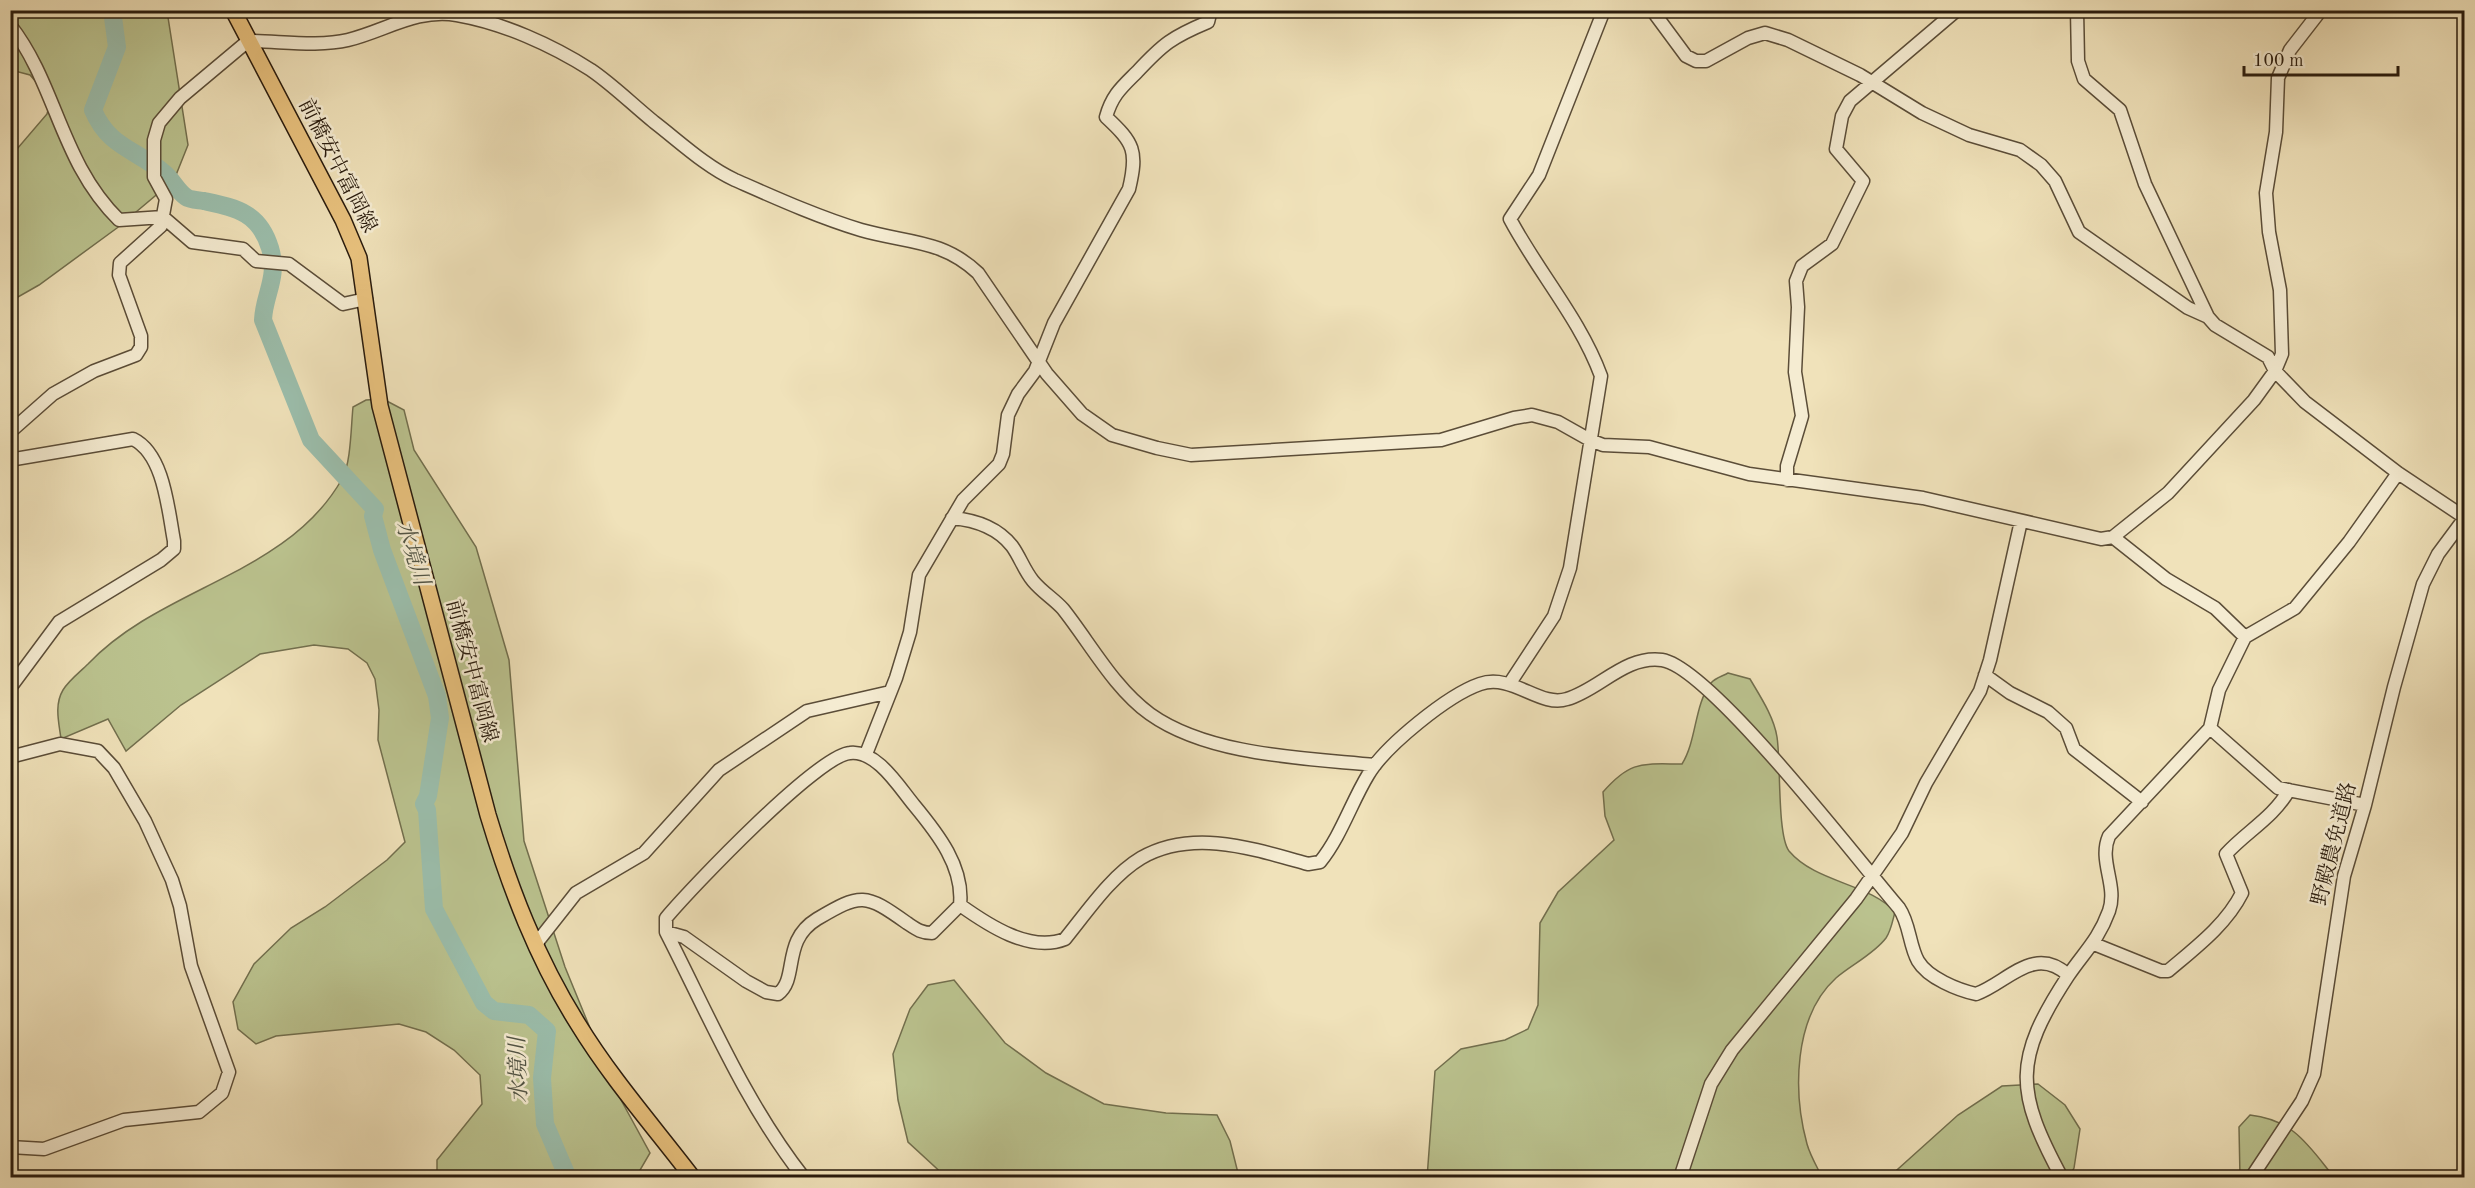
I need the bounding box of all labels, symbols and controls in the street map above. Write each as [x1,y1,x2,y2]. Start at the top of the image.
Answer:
scale bar [2244,39,2398,77]
text: 100 m [2253,52,2304,70]
street label: 前橋安中富岡線 [294,95,382,236]
water label: 水境川 [392,518,435,590]
street label: 前橋安中富岡線 [442,597,502,745]
street label: 野殿農免道路 [2308,780,2360,908]
water label: 水境川 [505,1035,531,1103]

